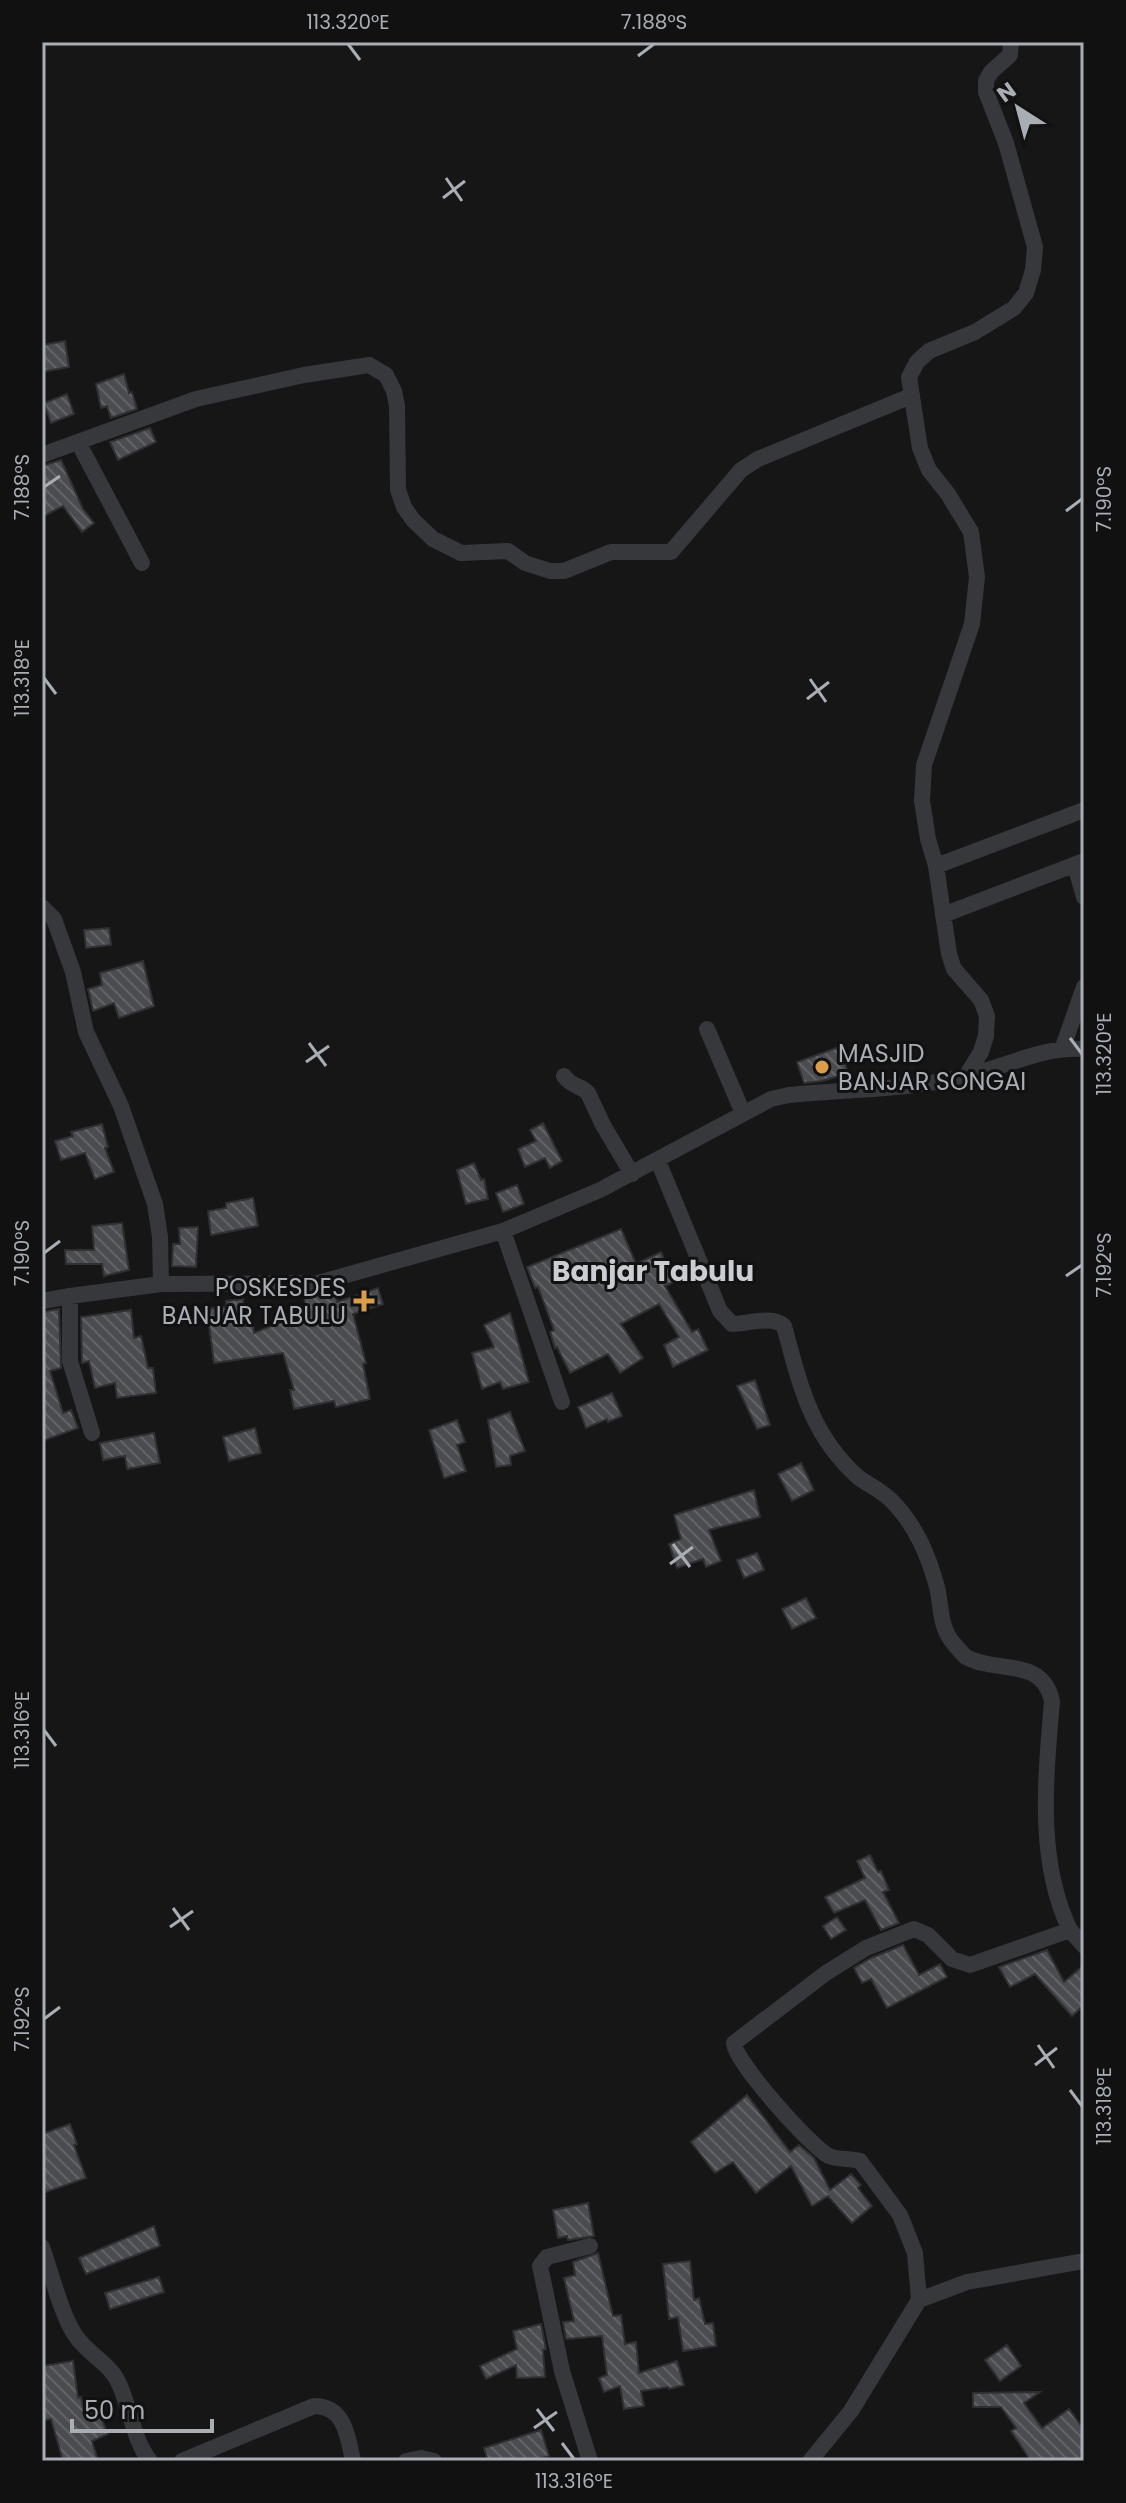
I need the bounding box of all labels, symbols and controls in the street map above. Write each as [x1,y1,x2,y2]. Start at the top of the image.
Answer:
text: 113.320°E [306,8,390,36]
text: 7.188°S [621,8,687,36]
north arrow [978,68,1058,148]
text: N [991,75,1022,110]
text: 7.188°S [8,454,36,520]
text: 7.190°S [1090,466,1118,532]
text: 113.318°E [8,639,36,717]
text: 113.320°E [1090,1012,1118,1096]
place label: MASJID BANJAR SONGAI [838,1037,1026,1098]
marker: MASJID BANJAR SONGAI [813,1058,831,1076]
text: 7.190°S [8,1220,36,1286]
text: 7.192°S [1090,1232,1118,1298]
district label: Banjar Tabulu [552,1252,754,1291]
place label: POSKESDES BANJAR TABULU [162,1271,346,1332]
marker: POSKESDES BANJAR TABULU [353,1290,375,1312]
text: 113.316°E [8,1691,36,1769]
text: 7.192°S [8,1986,36,2052]
text: 113.318°E [1090,2067,1118,2145]
scale bar [72,2383,212,2433]
text: 50 m [84,2394,145,2427]
text: 113.316°E [535,2467,613,2495]

